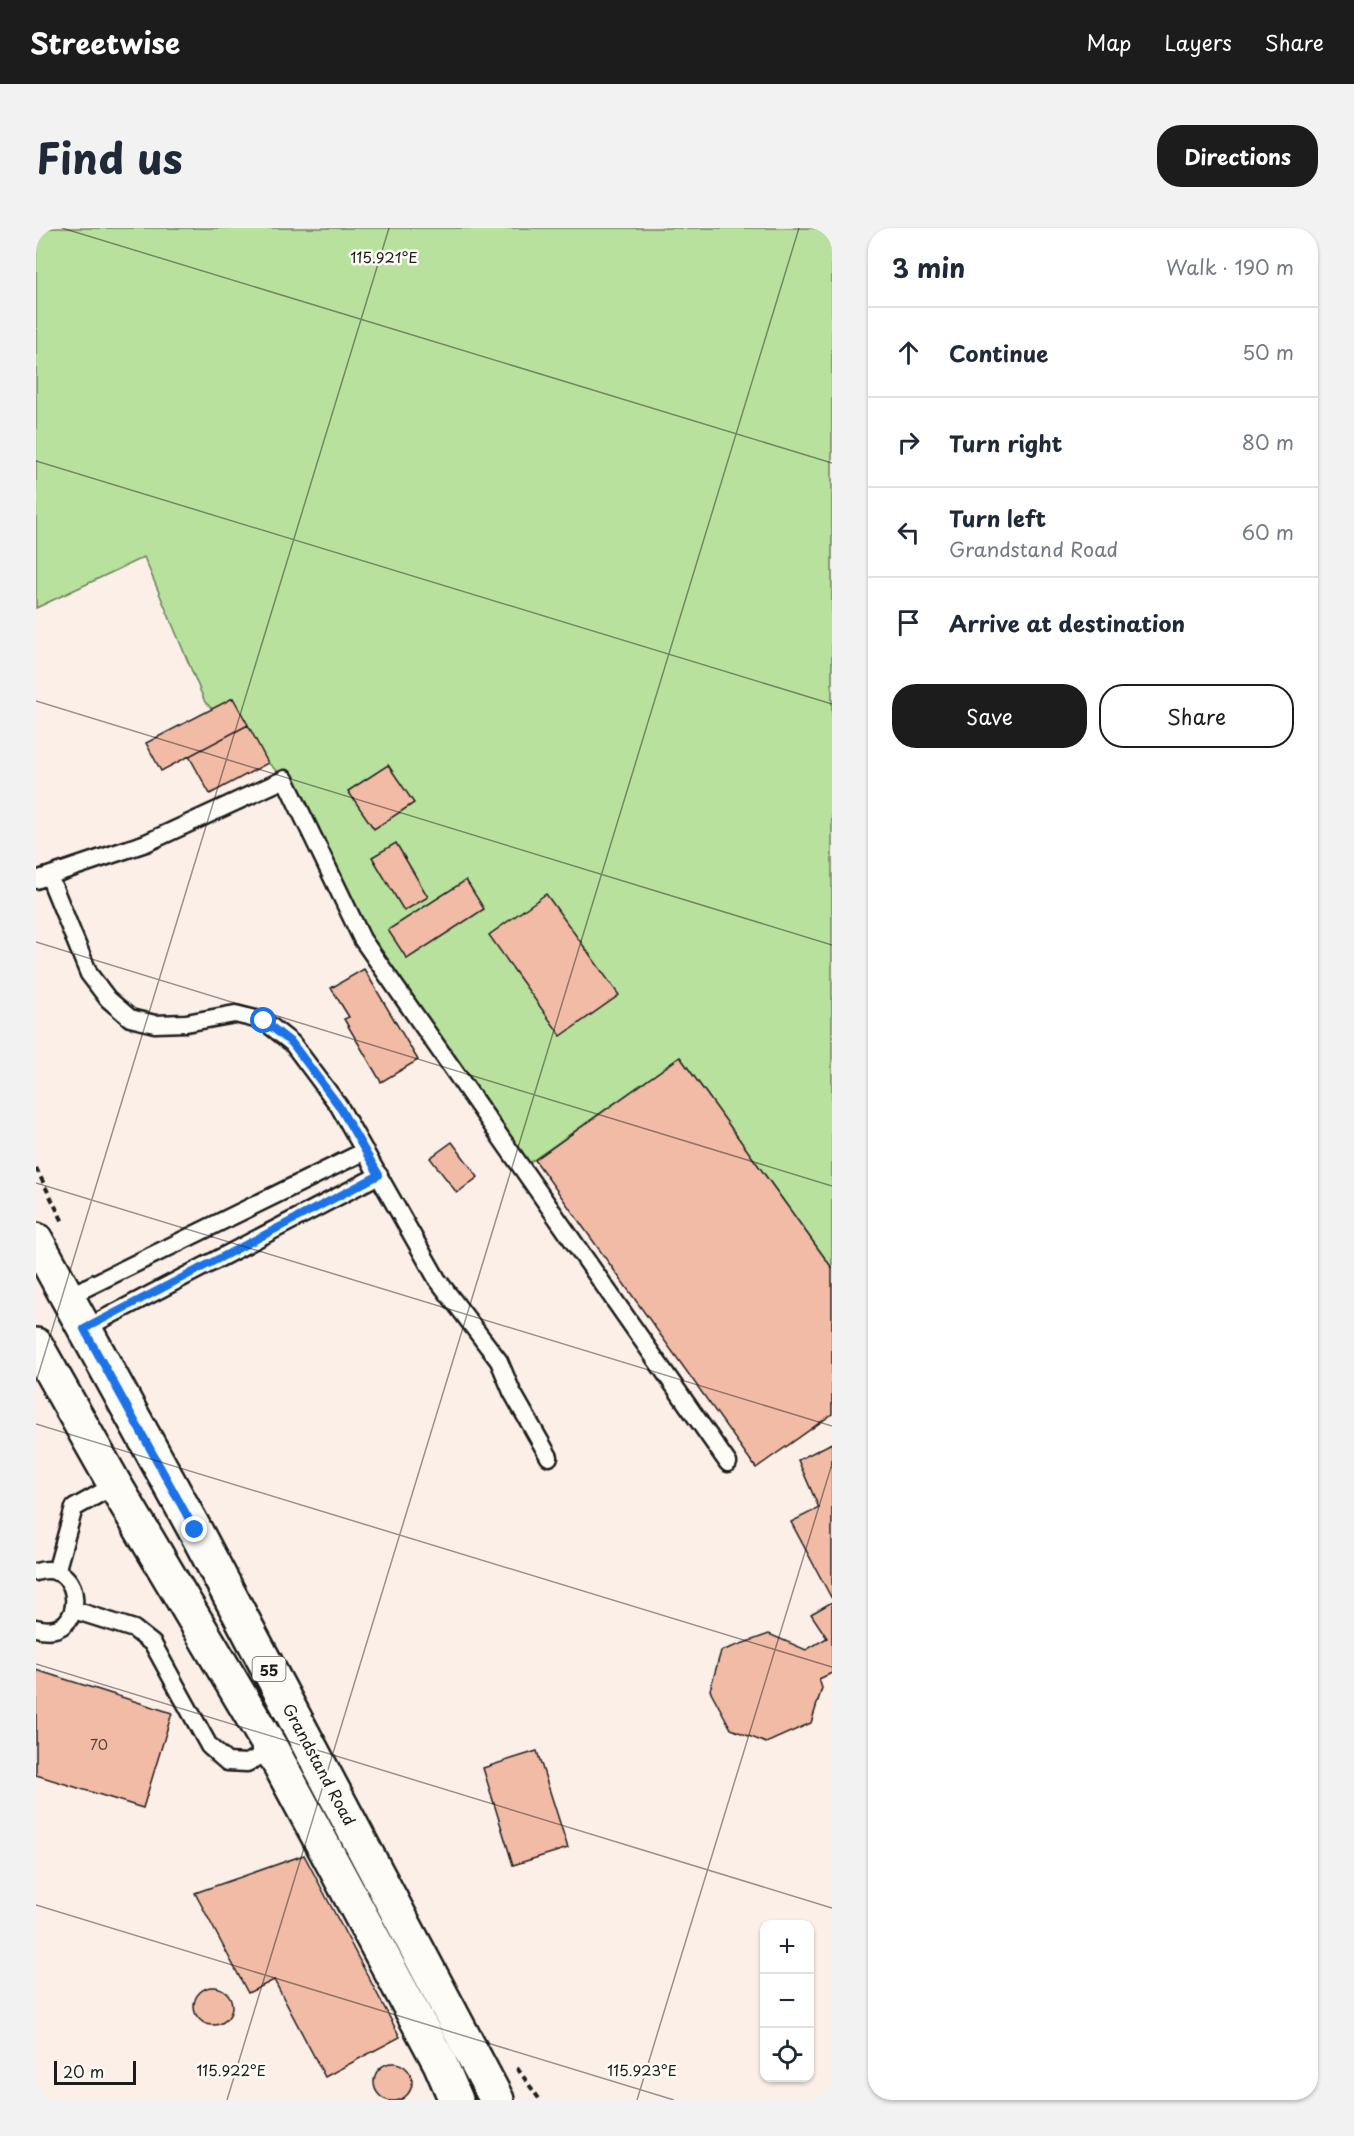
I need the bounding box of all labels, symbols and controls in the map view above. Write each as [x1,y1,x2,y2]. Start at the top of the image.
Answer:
text: Streetwise [30,21,180,64]
text: Map [1087,26,1131,58]
text: Layers [1164,26,1232,58]
text: Share [1265,26,1324,58]
text: Find us [36,125,183,188]
button: Directions [1157,125,1318,187]
text: 115.921°E [350,245,418,268]
text: 3 min [892,248,965,287]
text: Walk · 190 m [1166,252,1294,282]
icon: ahead [892,336,925,369]
text: Continue [949,336,1048,369]
text: 50 m [1242,337,1294,367]
icon: right [892,426,925,459]
text: Turn right [949,426,1062,459]
text: 80 m [1242,427,1294,457]
text: Turn left [949,501,1046,534]
icon: left [892,516,925,549]
text: 60 m [1242,517,1294,547]
text: Grandstand Road [949,534,1118,564]
icon: arrive [892,606,925,639]
text: Arrive at destination [949,606,1185,639]
button: Save [892,684,1087,748]
button: Share [1099,684,1294,748]
route start [250,1007,276,1033]
route end [181,1516,207,1542]
road number: 55 [252,1657,286,1681]
street label: Grandstand Road [278,1699,362,1829]
house number: 70 [90,1734,108,1755]
map controls [760,1920,814,2082]
button: + [760,1920,814,1974]
button: − [760,1974,814,2028]
button: locate [760,2028,814,2082]
scale bar [54,2058,136,2086]
text: 115.922°E [196,2058,266,2081]
text: 115.923°E [607,2058,677,2081]
text: 20 m [63,2059,104,2083]

